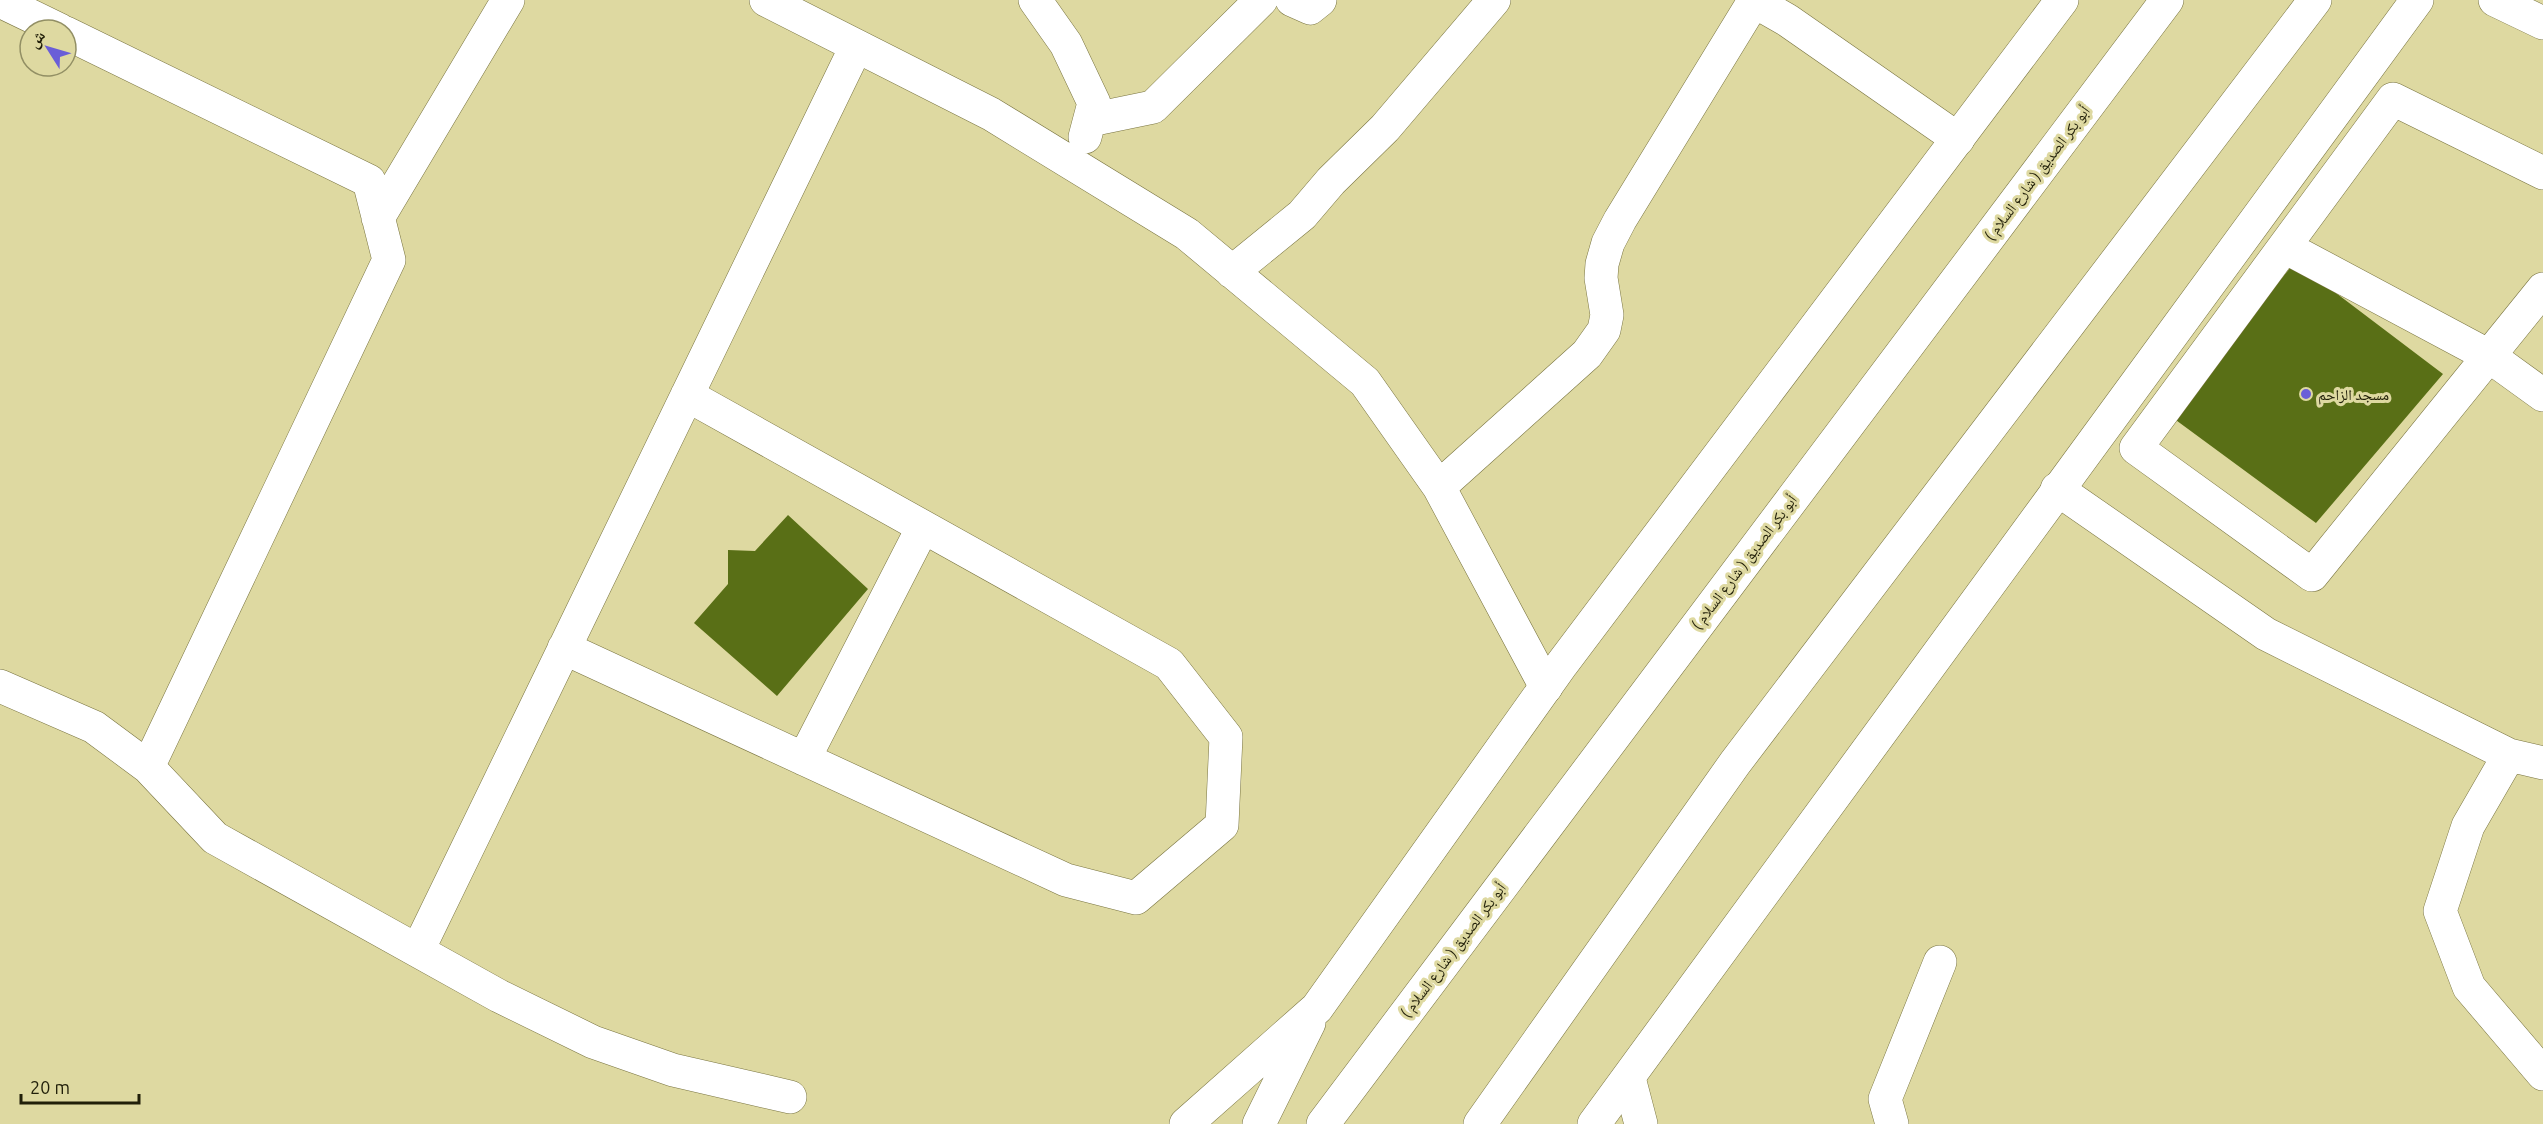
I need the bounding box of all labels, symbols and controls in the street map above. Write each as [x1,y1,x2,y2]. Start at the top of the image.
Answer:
north arrow [18,18,78,78]
text: ش [24,27,49,52]
street label: ( شارع السلام ) أبو بكر الصديق [1981,102,2095,245]
place label: مسجد الزاحم [2318,386,2389,405]
marker: مسجد الزاحم [2299,387,2313,401]
street label: ( شارع السلام ) أبو بكر الصديق [1688,491,1802,634]
street label: ( شارع السلام ) أبو بكر الصديق [1397,879,1511,1022]
scale bar [21,1067,140,1105]
text: 20 m [30,1077,70,1097]

